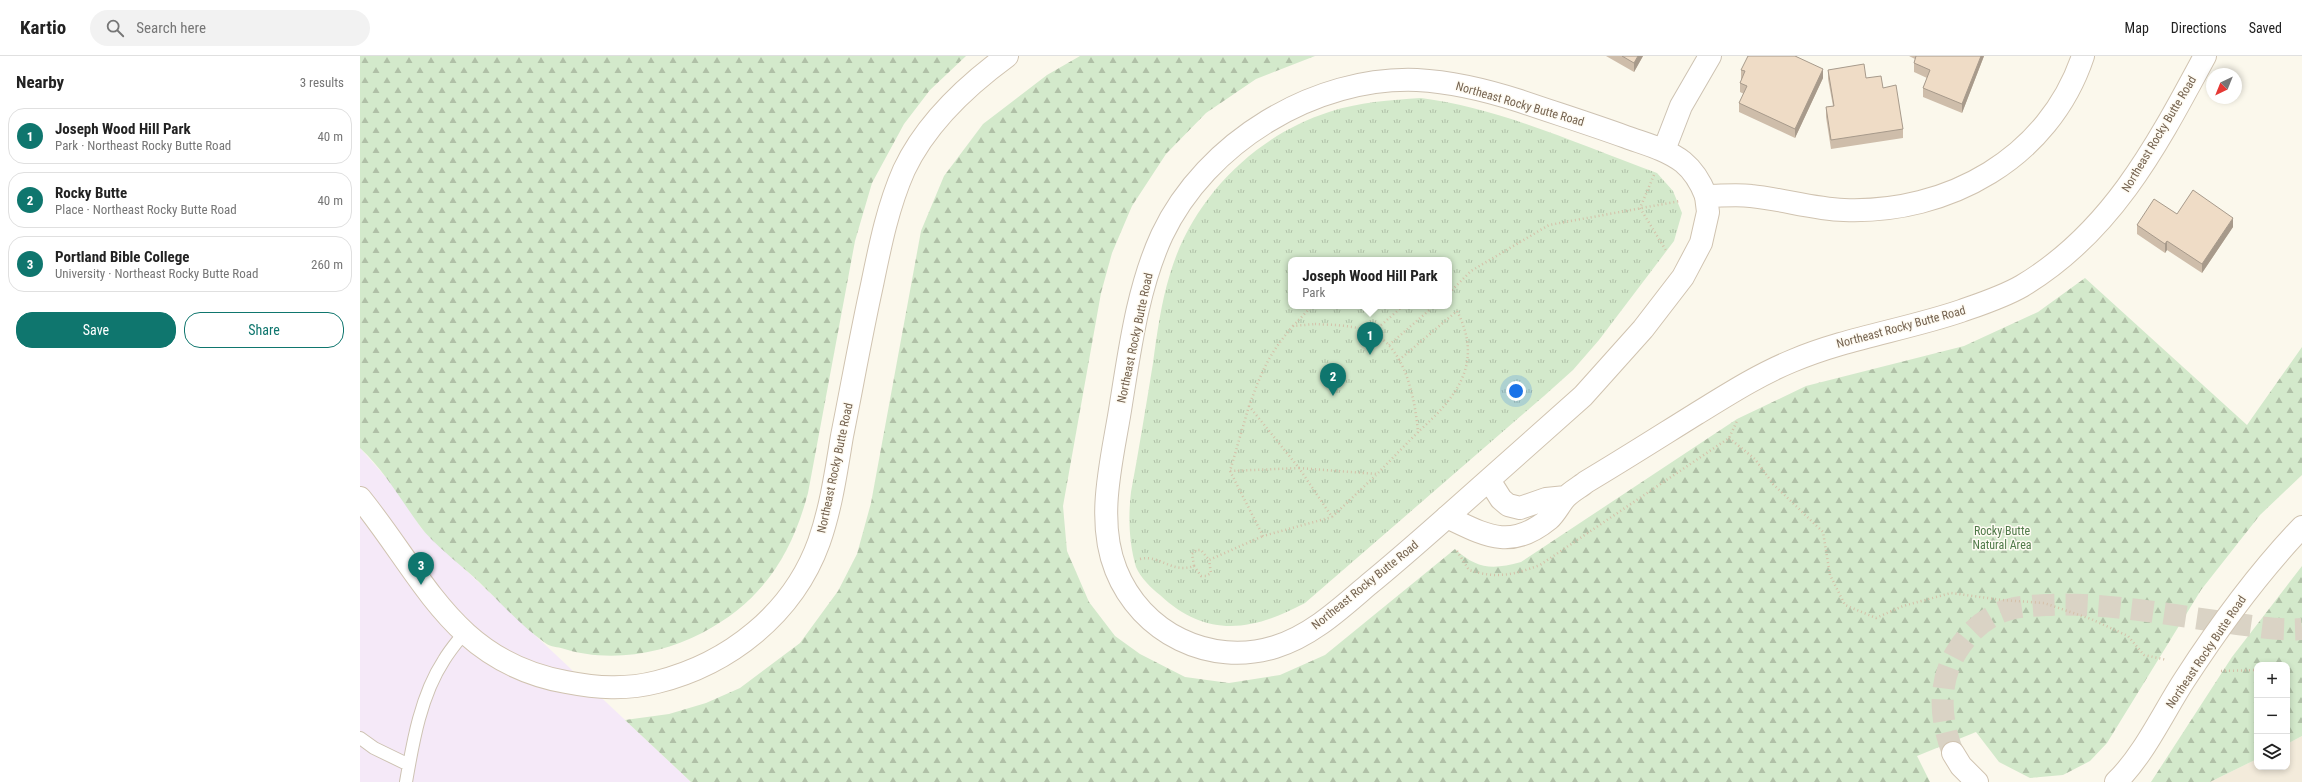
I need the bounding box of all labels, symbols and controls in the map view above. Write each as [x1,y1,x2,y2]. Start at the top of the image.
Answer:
search box [90,10,370,46]
text: Kartio [20,16,66,39]
icon: search [104,17,126,39]
text: Search here [136,19,206,37]
text: Map [2125,20,2149,36]
text: Directions [2171,20,2227,36]
text: Saved [2249,20,2282,36]
north arrow [2206,68,2242,104]
text: Nearby [16,72,64,92]
street label: Northeast Rocky Butte Road [2119,73,2199,195]
text: 3 results [300,75,344,90]
street label: Northeast Rocky Butte Road [1454,79,1586,129]
text: Joseph Wood Hill Park [55,120,191,138]
text: 1 [27,129,33,144]
text: 40 m [317,129,343,144]
text: Park · Northeast Rocky Butte Road [55,138,231,153]
text: Rocky Butte [55,184,127,202]
text: 2 [27,193,33,208]
text: 40 m [317,193,343,208]
text: Place · Northeast Rocky Butte Road [55,202,237,217]
text: Portland Bible College [55,248,189,266]
text: 3 [27,257,33,272]
text: 260 m [311,257,343,272]
popup [1288,257,1452,309]
text: University · Northeast Rocky Butte Road [55,266,258,281]
text: Joseph Wood Hill Park [1302,267,1438,285]
street label: Northeast Rocky Butte Road [1114,271,1156,404]
text: Park [1302,285,1325,300]
street label: Northeast Rocky Butte Road [1835,303,1967,351]
button: Save [16,312,176,348]
button: Share [184,312,344,348]
pin: 1 [1357,322,1383,355]
pin: 2 [1320,363,1346,396]
your location [1506,381,1526,401]
street label: Northeast Rocky Butte Road [814,401,856,534]
park label: Rocky Butte Natural Area [1972,524,2032,552]
street label: Northeast Rocky Butte Road [1309,538,1421,632]
pin: 3 [408,552,434,585]
street label: Northeast Rocky Butte Road [2163,593,2249,711]
map controls [2254,662,2290,770]
button: + [2254,662,2290,698]
button: − [2254,698,2290,734]
button: layers [2254,734,2290,770]

